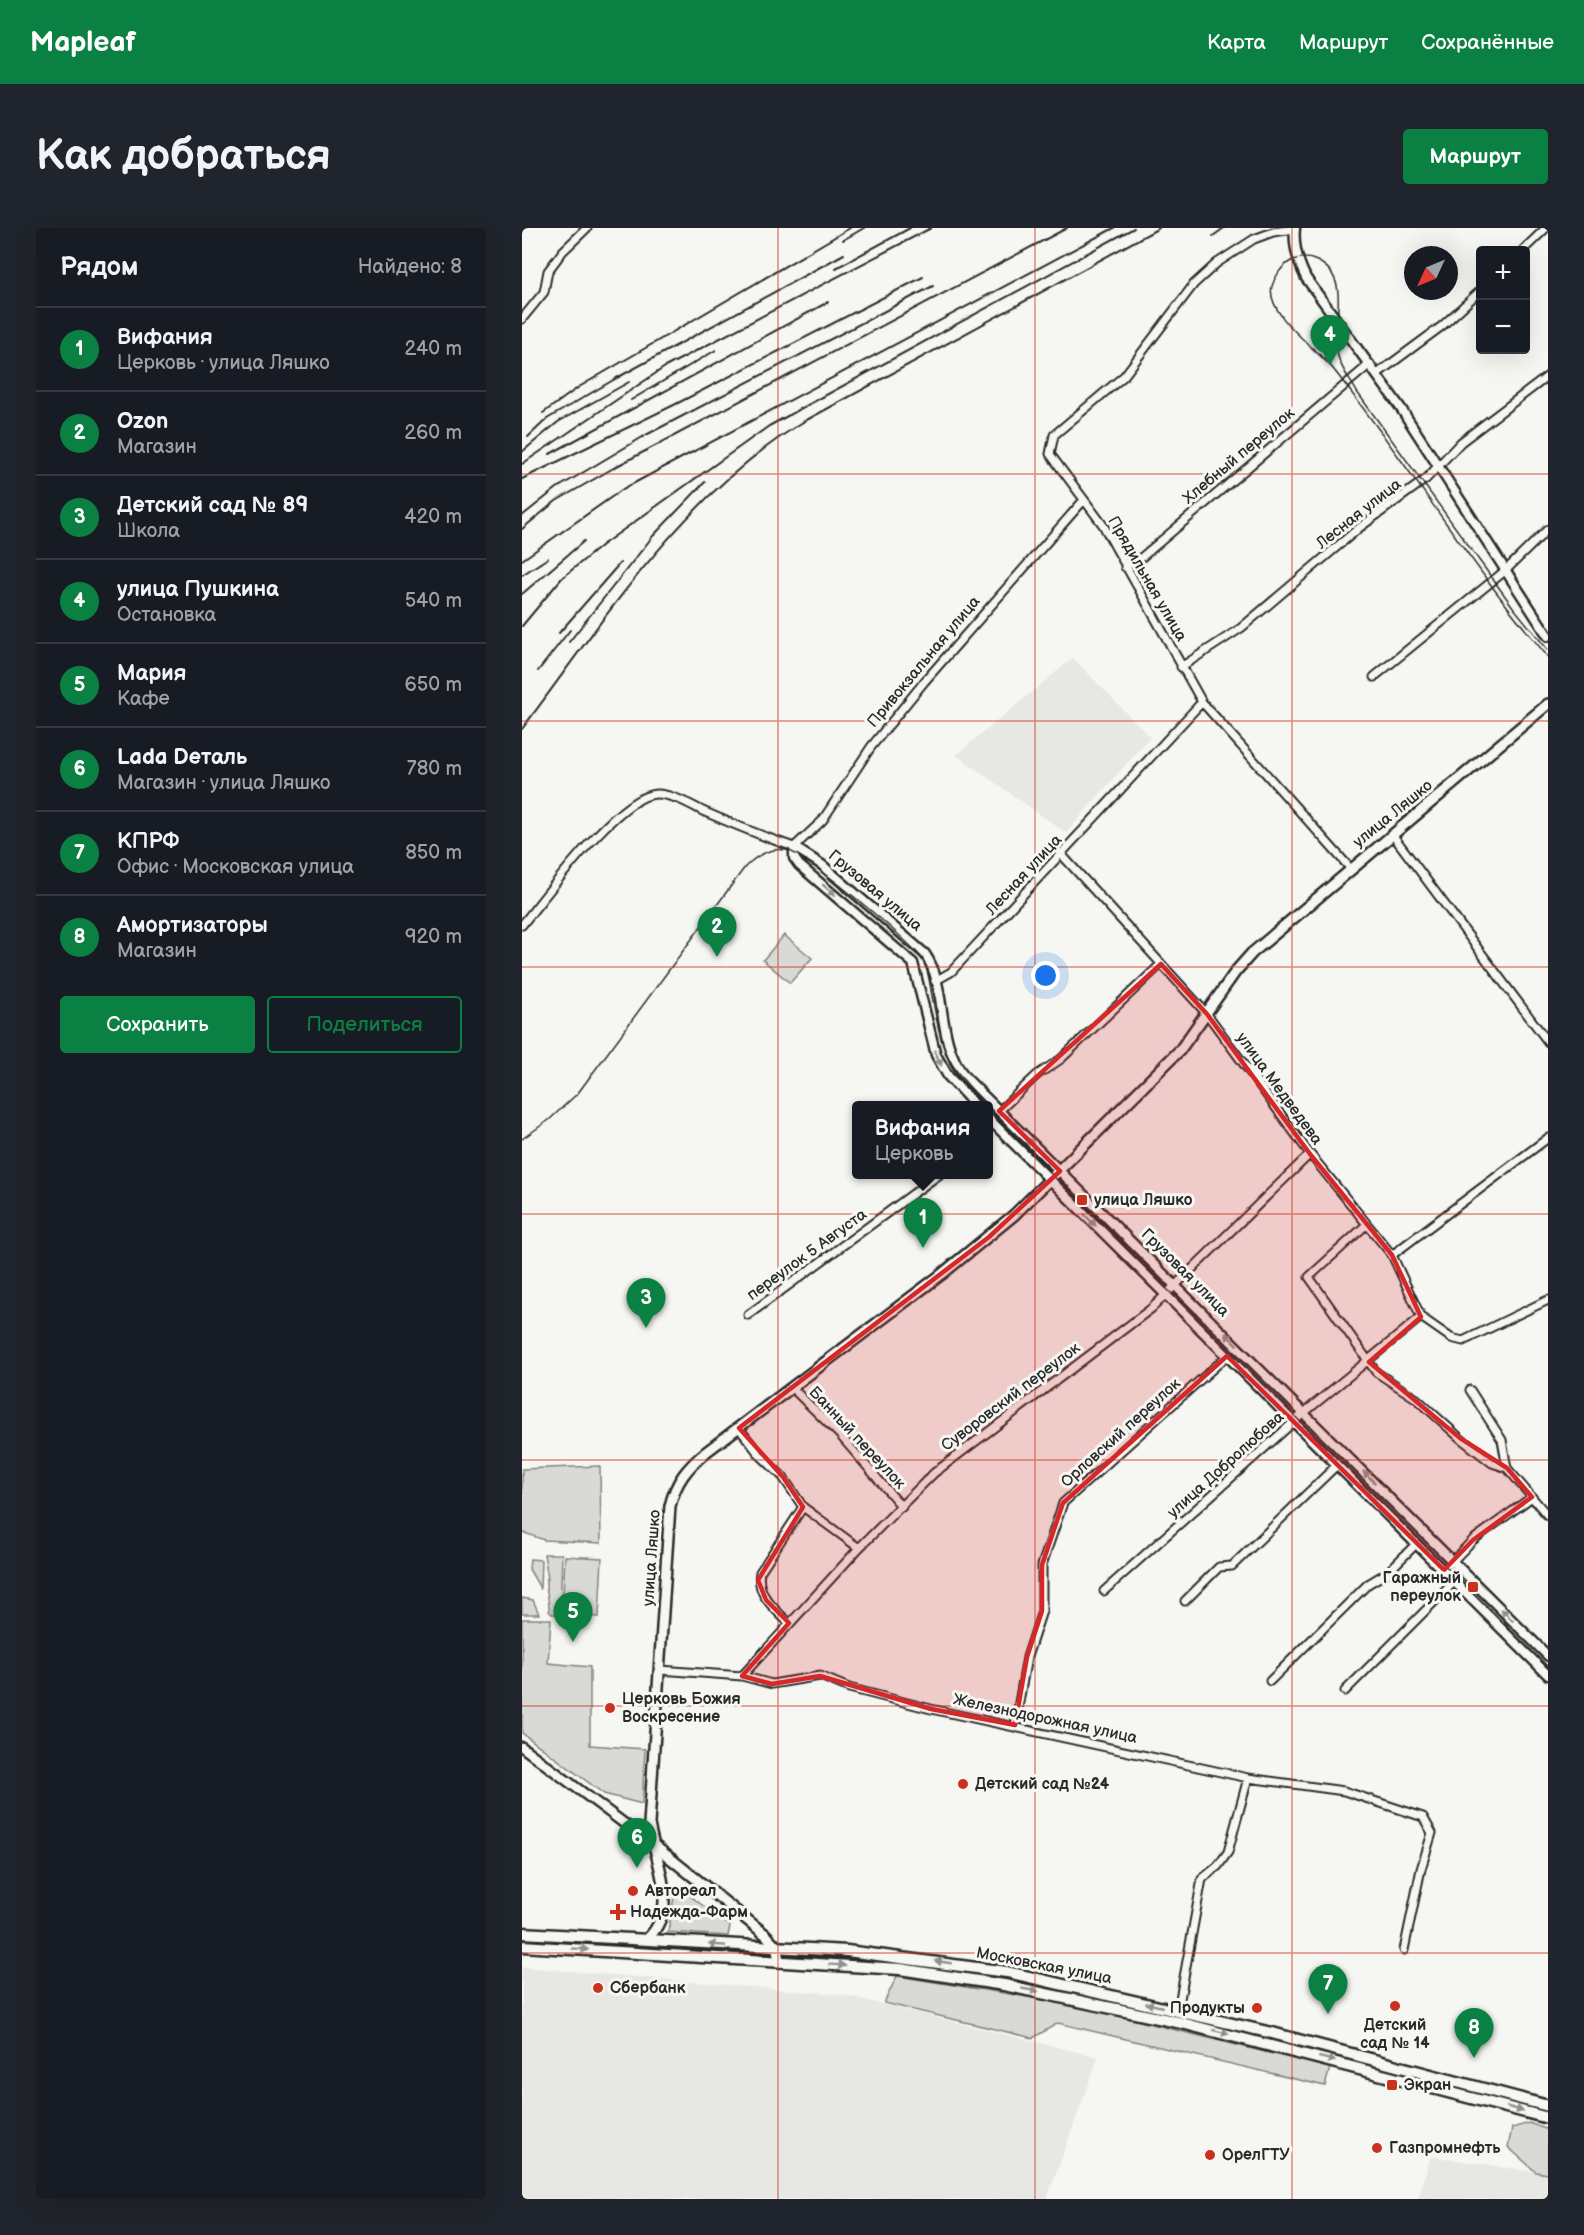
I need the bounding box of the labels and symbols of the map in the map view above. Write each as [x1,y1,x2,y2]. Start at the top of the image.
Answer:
north arrow [1404,246,1458,300]
pin: 4 [1310,316,1350,365]
street label: Хлебный переулок [1179,403,1299,508]
street label: Лесная улица [1312,474,1406,554]
street label: Прядильная улица [1103,513,1191,646]
street label: Привокзальная улица [864,592,985,731]
street label: улица Ляшко [1349,776,1437,852]
street label: Лесная улица [981,830,1066,920]
street label: Грузовая улица [824,846,926,936]
one-way arrow [821,883,836,896]
pin: 2 [698,908,736,957]
your location [1031,961,1060,990]
street label: улица Медведева [1232,1029,1326,1149]
one-way arrow [933,1050,943,1068]
one-way arrow [1025,1137,1039,1151]
place label: улица Ляшко [1094,1191,1193,1210]
marker: улица Ляшко [1075,1193,1089,1207]
pin: 1 [904,1198,942,1248]
street label: переулок 5 Августа [743,1205,871,1305]
one-way arrow [1082,1213,1097,1227]
street label: Грузовая улица [1137,1225,1233,1321]
pin: 3 [626,1278,666,1328]
one-way arrow [1224,1332,1238,1346]
street label: Суворовский переулок [938,1338,1085,1455]
street label: Орловский переулок [1057,1374,1185,1492]
street label: Банный переулок [805,1383,910,1493]
street label: улица Добролюбова [1164,1407,1289,1522]
one-way arrow [1363,1470,1377,1484]
street label: улица Ляшко [639,1509,665,1607]
place label: Гаражный переулок [1382,1569,1461,1606]
marker: Гаражный переулок [1466,1580,1480,1594]
pin: 5 [554,1592,592,1642]
one-way arrow [1500,1608,1514,1622]
place label: Церковь Божия Воскресение [622,1690,741,1727]
street label: Железнодорожная улица [951,1690,1139,1748]
marker: Церковь Божия Воскресение [603,1701,617,1715]
place label: Детский сад №24 [975,1775,1110,1794]
marker: Детский сад №24 [956,1777,970,1791]
pin: 6 [618,1818,656,1868]
place label: Автореал [644,1882,716,1901]
marker: Автореал [626,1884,640,1898]
place label: Надежда-Фарм [630,1903,748,1922]
marker: Надежда-Фарм [611,1905,625,1919]
one-way arrow [708,1940,727,1949]
street label: Московская улица [975,1944,1114,1989]
one-way arrow [571,1945,590,1954]
one-way arrow [933,1958,952,1967]
one-way arrow [828,1960,847,1969]
pin: 7 [1308,1964,1348,2014]
place label: Сбербанк [610,1979,686,1998]
marker: Сбербанк [591,1981,605,1995]
one-way arrow [1021,1986,1040,1995]
one-way arrow [1145,1999,1164,2009]
place label: Продукты [1170,1999,1245,2018]
marker: Детский сад № 14 [1388,1999,1402,2013]
marker: Продукты [1250,2001,1264,2015]
pin: 8 [1454,2008,1494,2058]
place label: Детский сад № 14 [1360,2016,1430,2053]
one-way arrow [1212,2028,1230,2038]
one-way arrow [1318,2055,1336,2064]
place label: Экран [1404,2076,1451,2095]
marker: Экран [1385,2078,1399,2092]
one-way arrow [1507,2105,1525,2114]
place label: Газпромнефть [1389,2139,1501,2158]
marker: Газпромнефть [1370,2141,1384,2155]
place label: ОрелГТУ [1222,2146,1290,2165]
marker: ОрелГТУ [1203,2148,1217,2162]

